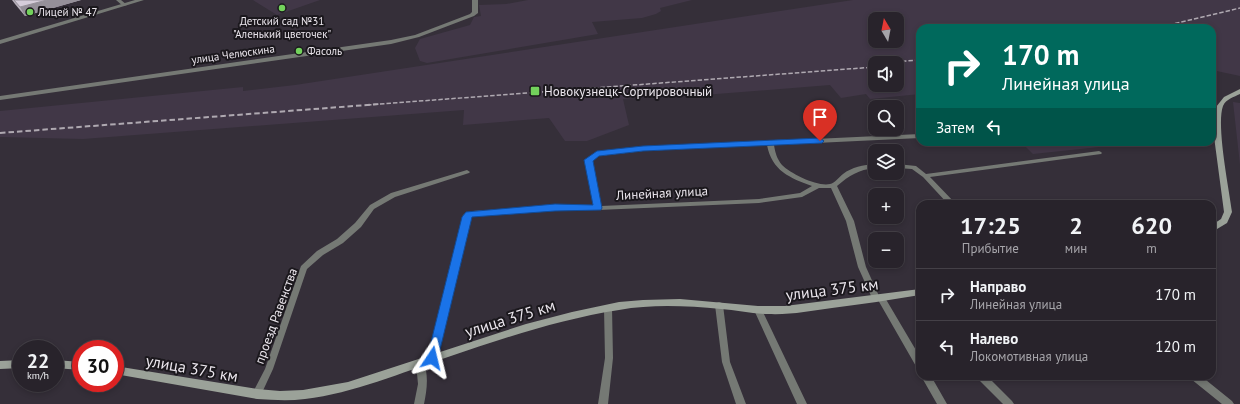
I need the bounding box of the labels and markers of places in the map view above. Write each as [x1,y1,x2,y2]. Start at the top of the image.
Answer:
marker: Детский сад №31 "Аленький цветочек" [277,3,287,13]
place label: Лицей № 47 [37,5,98,19]
marker: Лицей № 47 [25,7,35,17]
place label: Детский сад №31 "Аленький цветочек" [233,14,331,41]
place label: Фасоль [307,44,342,58]
marker: Фасоль [294,46,304,56]
place label: Новокузнецк-Сортировочный [544,83,712,100]
marker: Новокузнецк-Сортировочный [529,85,541,97]
pin [803,100,837,141]

